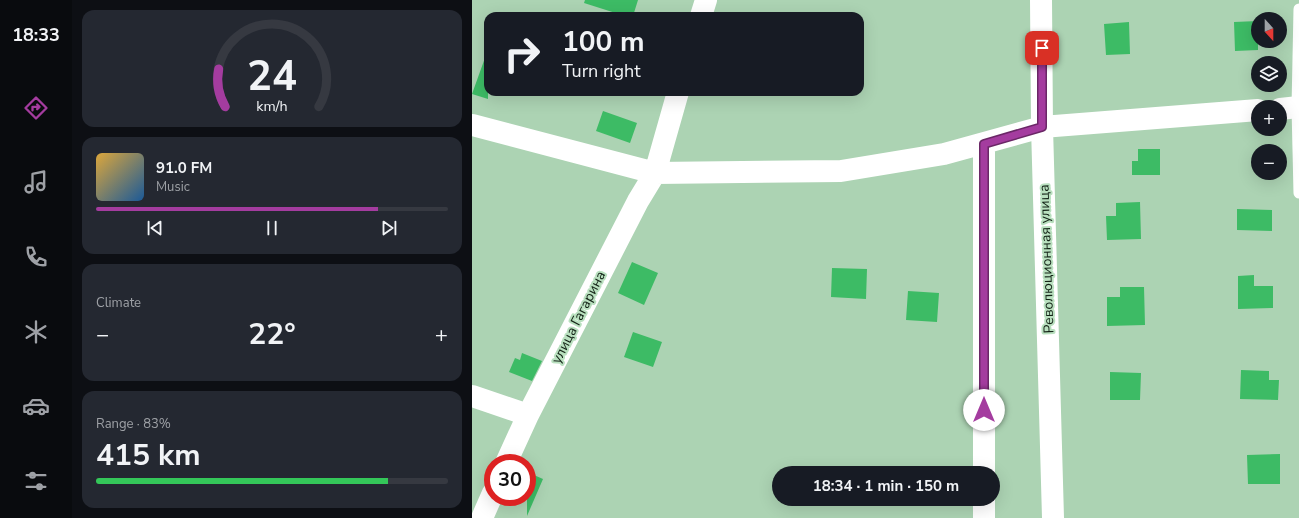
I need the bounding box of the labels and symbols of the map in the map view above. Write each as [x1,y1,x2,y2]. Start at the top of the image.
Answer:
north arrow [1251,12,1287,48]
pin [1025,31,1059,65]
street label: Революционная улица [1034,184,1059,334]
street label: улица Гагарина [547,268,610,367]
position arrow [963,389,1005,431]
speed limit sign: 30 [484,454,536,506]

